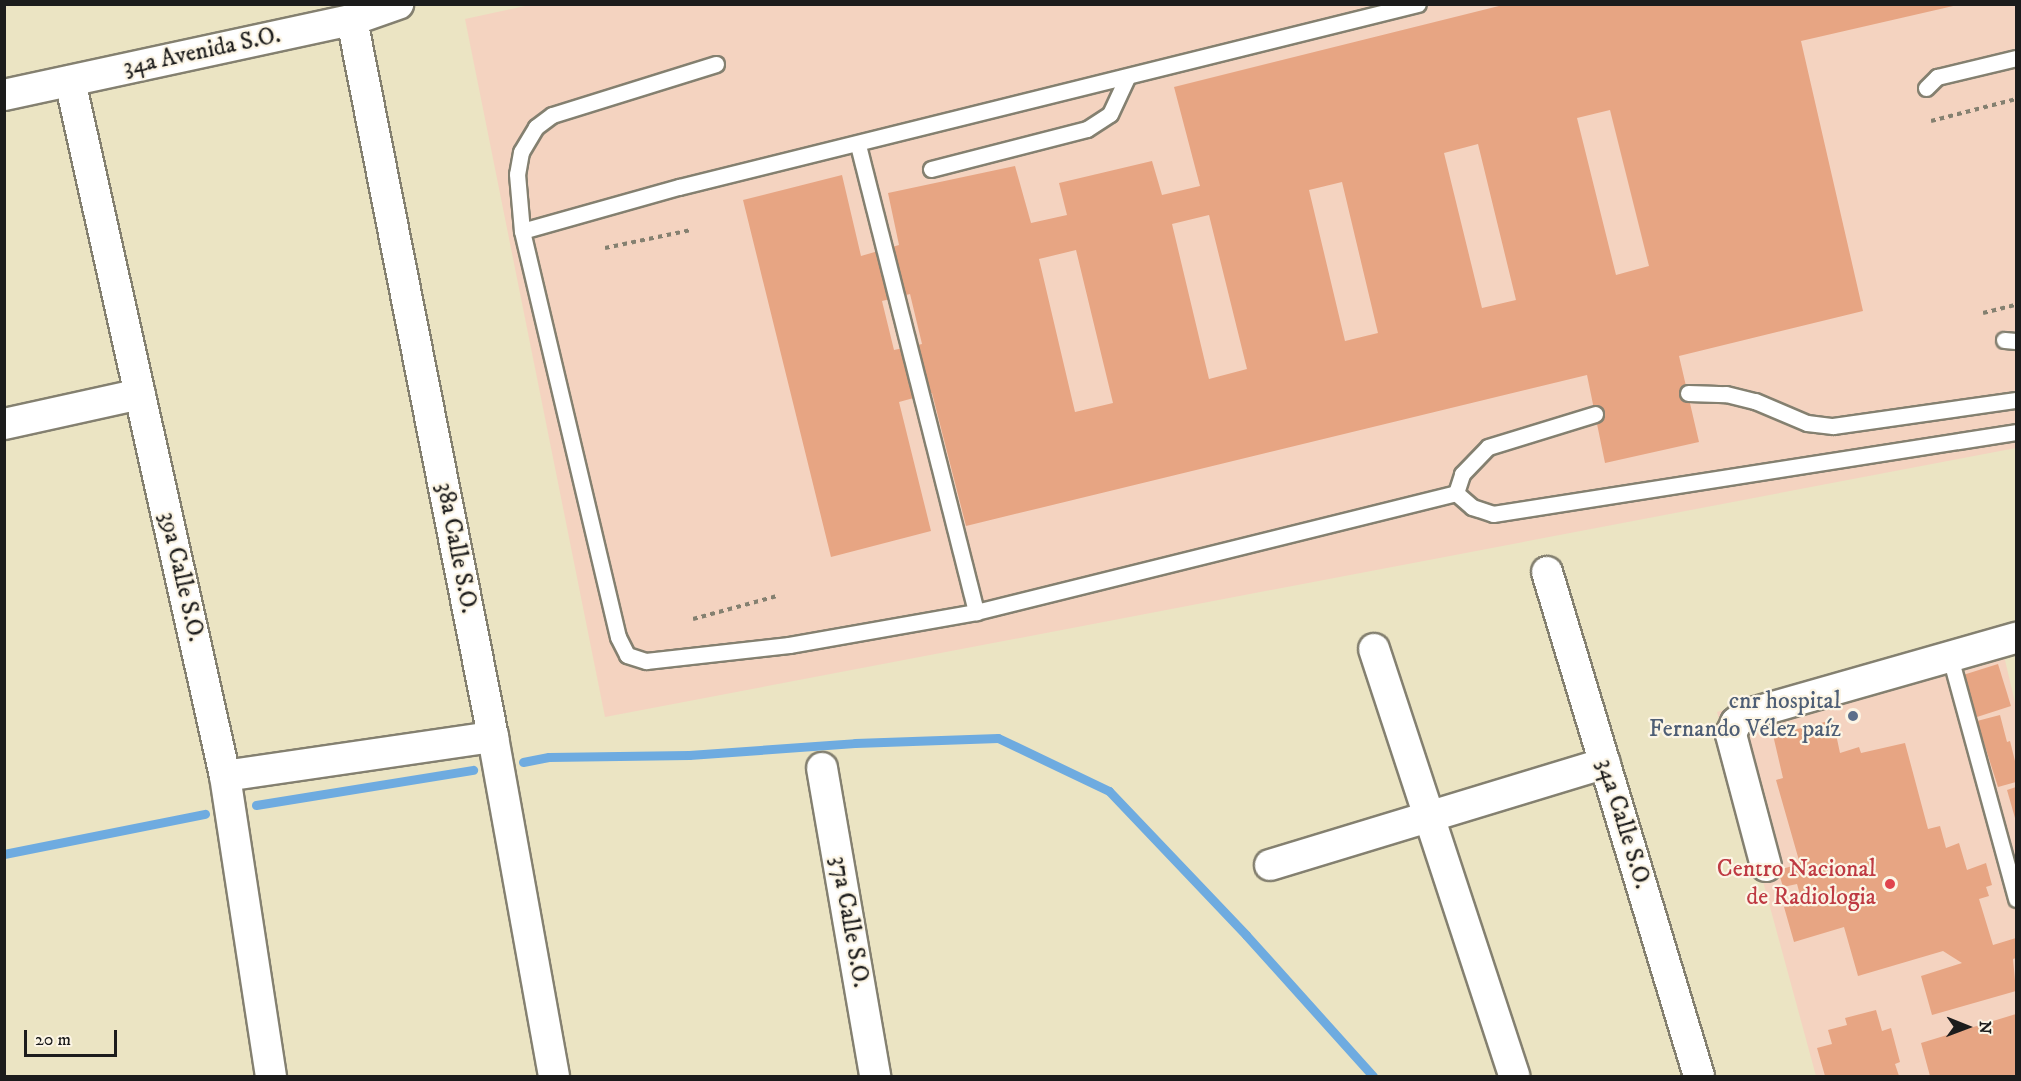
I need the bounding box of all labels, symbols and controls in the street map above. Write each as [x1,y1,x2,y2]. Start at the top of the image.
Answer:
street label: 34a Avenida S.O. [121,21,283,83]
street label: 38a Calle S.O. [429,480,483,616]
street label: 39a Calle S.O. [152,509,210,645]
place label: cnr hospital Fernando Vélez paíz [1649,688,1841,744]
marker: cnr hospital Fernando Vélez paíz [1846,709,1860,723]
street label: 34a Calle S.O. [1590,756,1656,892]
street label: 37a Calle S.O. [823,854,875,990]
place label: Centro Nacional de Radiologia [1717,856,1876,912]
marker: Centro Nacional de Radiologia [1881,875,1899,893]
north arrow [1937,997,1997,1057]
scale bar [27,1018,120,1056]
text: N [1975,1021,1995,1034]
text: 20 m [35,1029,71,1051]

